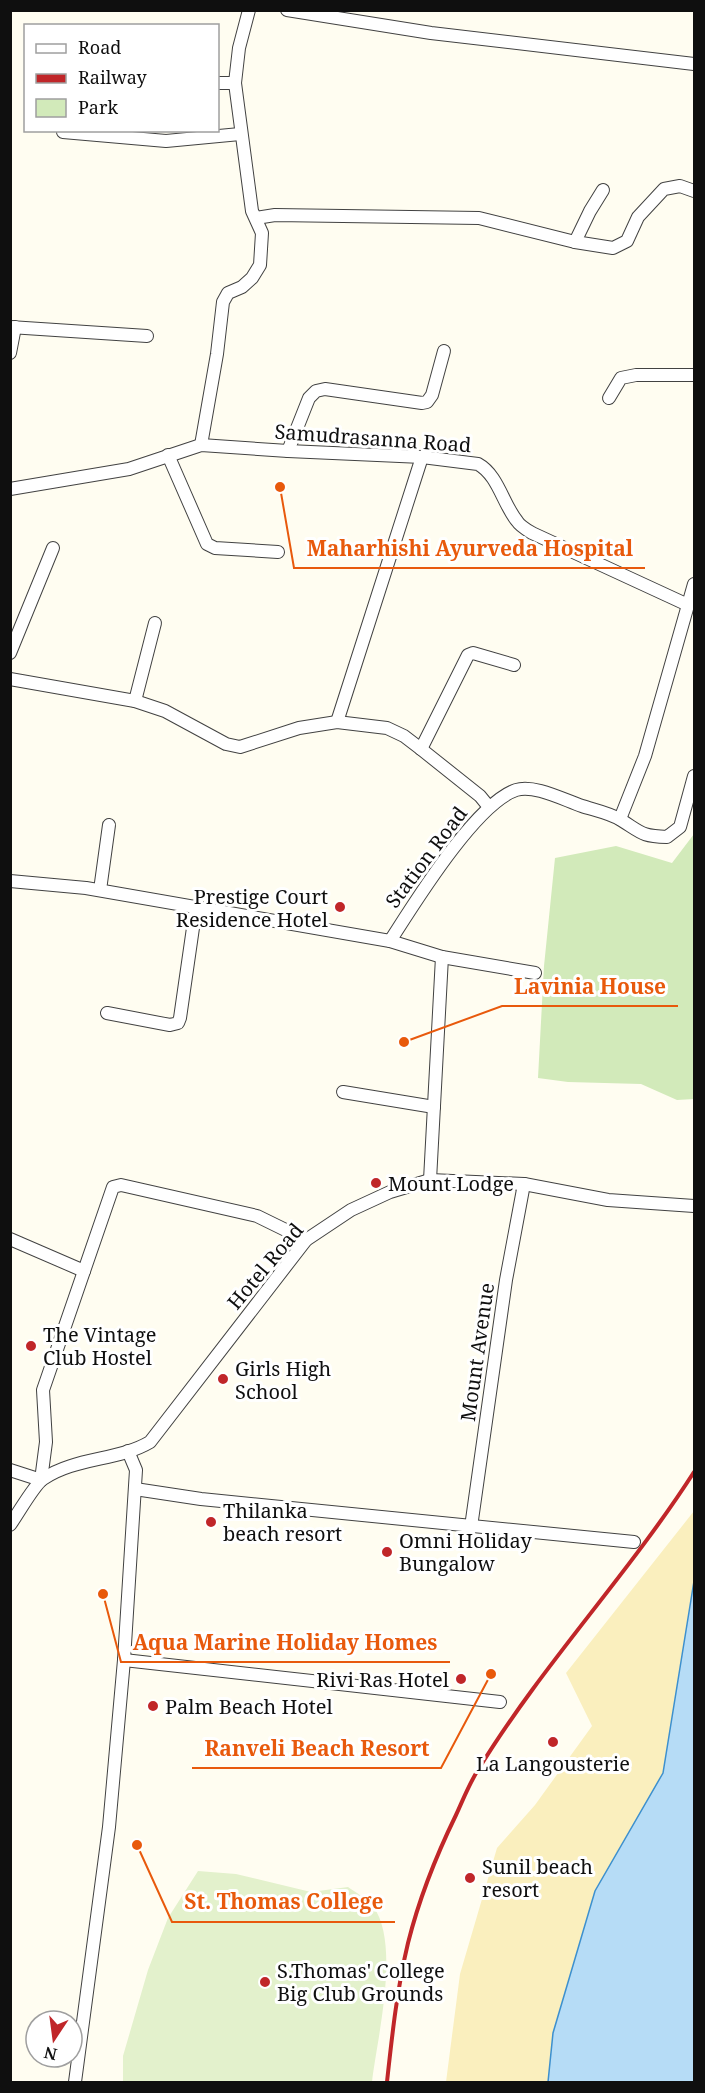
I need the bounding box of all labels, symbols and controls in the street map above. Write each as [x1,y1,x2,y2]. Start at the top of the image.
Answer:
legend [24,24,219,132]
text: Road [78,35,121,59]
text: Railway [78,65,148,89]
text: Park [78,95,118,119]
street label: Samudrasanna Road [274,418,472,458]
callout: Maharhishi Ayurveda Hospital [294,529,645,568]
text: Maharhishi Ayurveda Hospital [307,534,634,562]
street label: Station Road [379,801,473,913]
place label: Prestige Court Residence Hotel [176,883,328,933]
marker: Prestige Court Residence Hotel [333,900,347,914]
callout: Lavinia House [502,967,678,1006]
text: Lavinia House [514,972,666,1000]
place label: Mount Lodge [388,1170,514,1197]
marker: Mount Lodge [369,1176,383,1190]
street label: Hotel Road [221,1217,309,1315]
street label: Mount Avenue [454,1281,500,1423]
place label: The Vintage Club Hostel [43,1321,156,1371]
marker: The Vintage Club Hostel [24,1339,38,1353]
place label: Girls High School [235,1355,332,1405]
marker: Girls High School [216,1372,230,1386]
place label: Thilanka beach resort [223,1497,342,1547]
marker: Thilanka beach resort [204,1515,218,1529]
place label: Omni Holiday Bungalow [399,1527,532,1577]
marker: Omni Holiday Bungalow [380,1545,394,1559]
callout: Aqua Marine Holiday Homes [121,1623,450,1662]
text: Aqua Marine Holiday Homes [133,1628,437,1656]
place label: Rivi Ras Hotel [316,1666,449,1693]
marker: Rivi Ras Hotel [454,1672,468,1686]
place label: Palm Beach Hotel [165,1693,333,1720]
marker: Palm Beach Hotel [146,1699,160,1713]
callout: Ranveli Beach Resort [192,1729,441,1768]
text: Ranveli Beach Resort [204,1734,430,1762]
marker: La Langousterie [546,1735,560,1749]
place label: La Langousterie [476,1750,630,1777]
place label: Sunil beach resort [482,1853,593,1903]
marker: Sunil beach resort [463,1871,477,1885]
callout: St. Thomas College [172,1883,395,1922]
text: St. Thomas College [184,1887,384,1915]
place label: S.Thomas' College Big Club Grounds [277,1957,445,2007]
marker: S.Thomas' College Big Club Grounds [258,1975,272,1989]
north arrow [24,2009,84,2069]
text: N [42,2041,59,2066]

